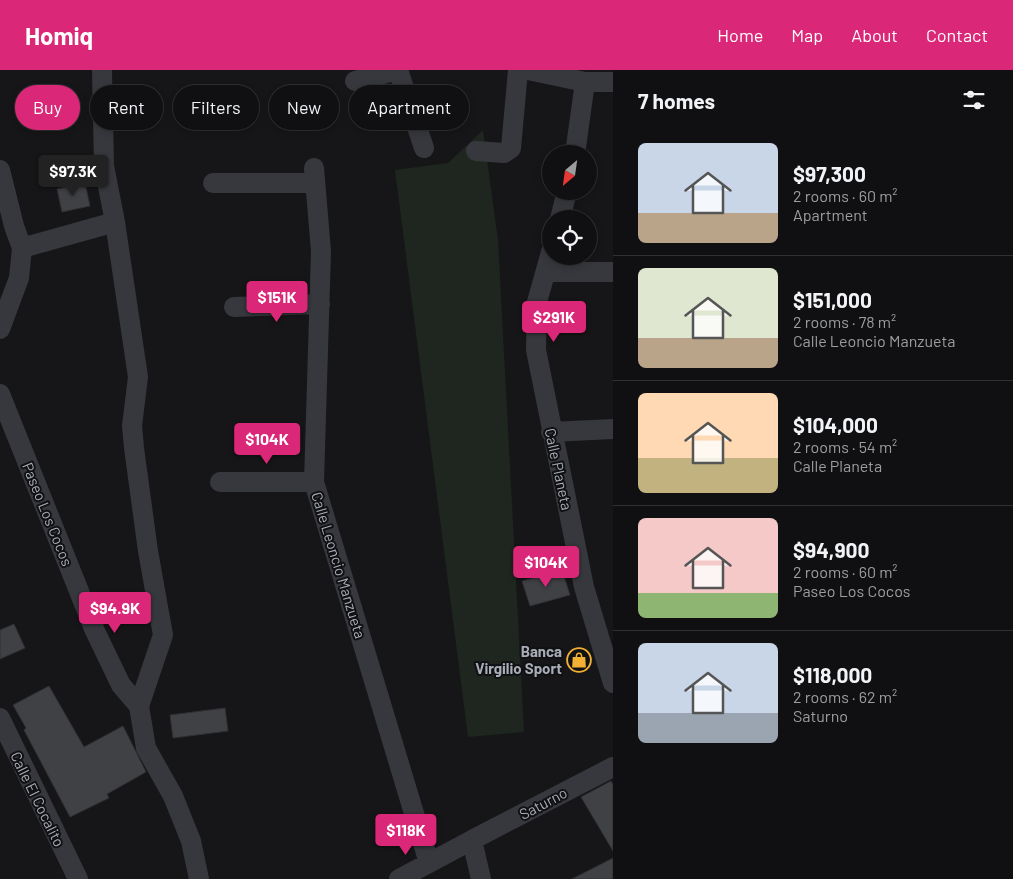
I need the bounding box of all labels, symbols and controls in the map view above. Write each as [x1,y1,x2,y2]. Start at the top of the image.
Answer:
text: Homiq [25,21,93,50]
text: Home [717,24,763,46]
text: Map [791,24,823,46]
text: About [851,24,898,46]
text: Contact [926,24,988,46]
chip: Buy [15,85,80,130]
chip: Rent [90,85,163,130]
chip: Filters [173,85,259,130]
chip: New [269,85,339,130]
chip: Apartment [349,85,469,130]
icon: filters [960,86,988,114]
text: 7 homes [638,88,715,113]
north arrow [542,145,598,200]
map controls [542,145,597,265]
pin: $97.3K [32,154,114,197]
text: $97.3K [49,161,97,180]
text: $97,300 [793,161,866,186]
icon: home [678,163,738,223]
text: 2 rooms · 60 m² [793,186,898,205]
text: Apartment [793,205,868,224]
button: locate [542,210,597,265]
pin: $151K [242,280,312,323]
text: $151K [258,287,296,306]
text: $151,000 [793,287,872,312]
icon: home [678,288,738,348]
pin: $291K [519,300,589,343]
text: $291K [533,307,575,326]
text: 2 rooms · 78 m² [793,312,896,331]
text: Calle Leoncio Manzueta [793,331,955,350]
text: $104,000 [793,412,878,437]
icon: home [678,413,738,473]
pin: $104K [232,422,302,465]
street label: Calle Planeta [542,426,576,512]
text: $104K [245,429,289,448]
text: 2 rooms · 54 m² [793,437,897,456]
text: Calle Planeta [793,456,882,475]
street label: Paseo Los Cocos [19,460,77,568]
street label: Calle Leoncio Manzueta [308,490,370,640]
text: $94,900 [793,537,870,562]
icon: home [678,538,738,598]
pin: $104K [511,546,581,588]
text: $104K [524,552,568,571]
text: 2 rooms · 60 m² [793,562,898,581]
text: Paseo Los Cocos [793,581,911,600]
pin: $94.9K [74,592,156,634]
text: $94.9K [90,598,140,617]
place label: Banca Virgilio Sport [475,642,562,677]
shop icon: Banca Virgilio Sport [566,647,592,673]
text: $118,000 [793,662,872,687]
icon: home [678,663,738,723]
text: 2 rooms · 62 m² [793,687,897,706]
text: Saturno [793,706,848,725]
street label: Calle El Cocalito [7,749,69,849]
street label: Saturno [516,783,570,823]
pin: $118K [371,814,441,856]
text: $118K [386,820,426,839]

